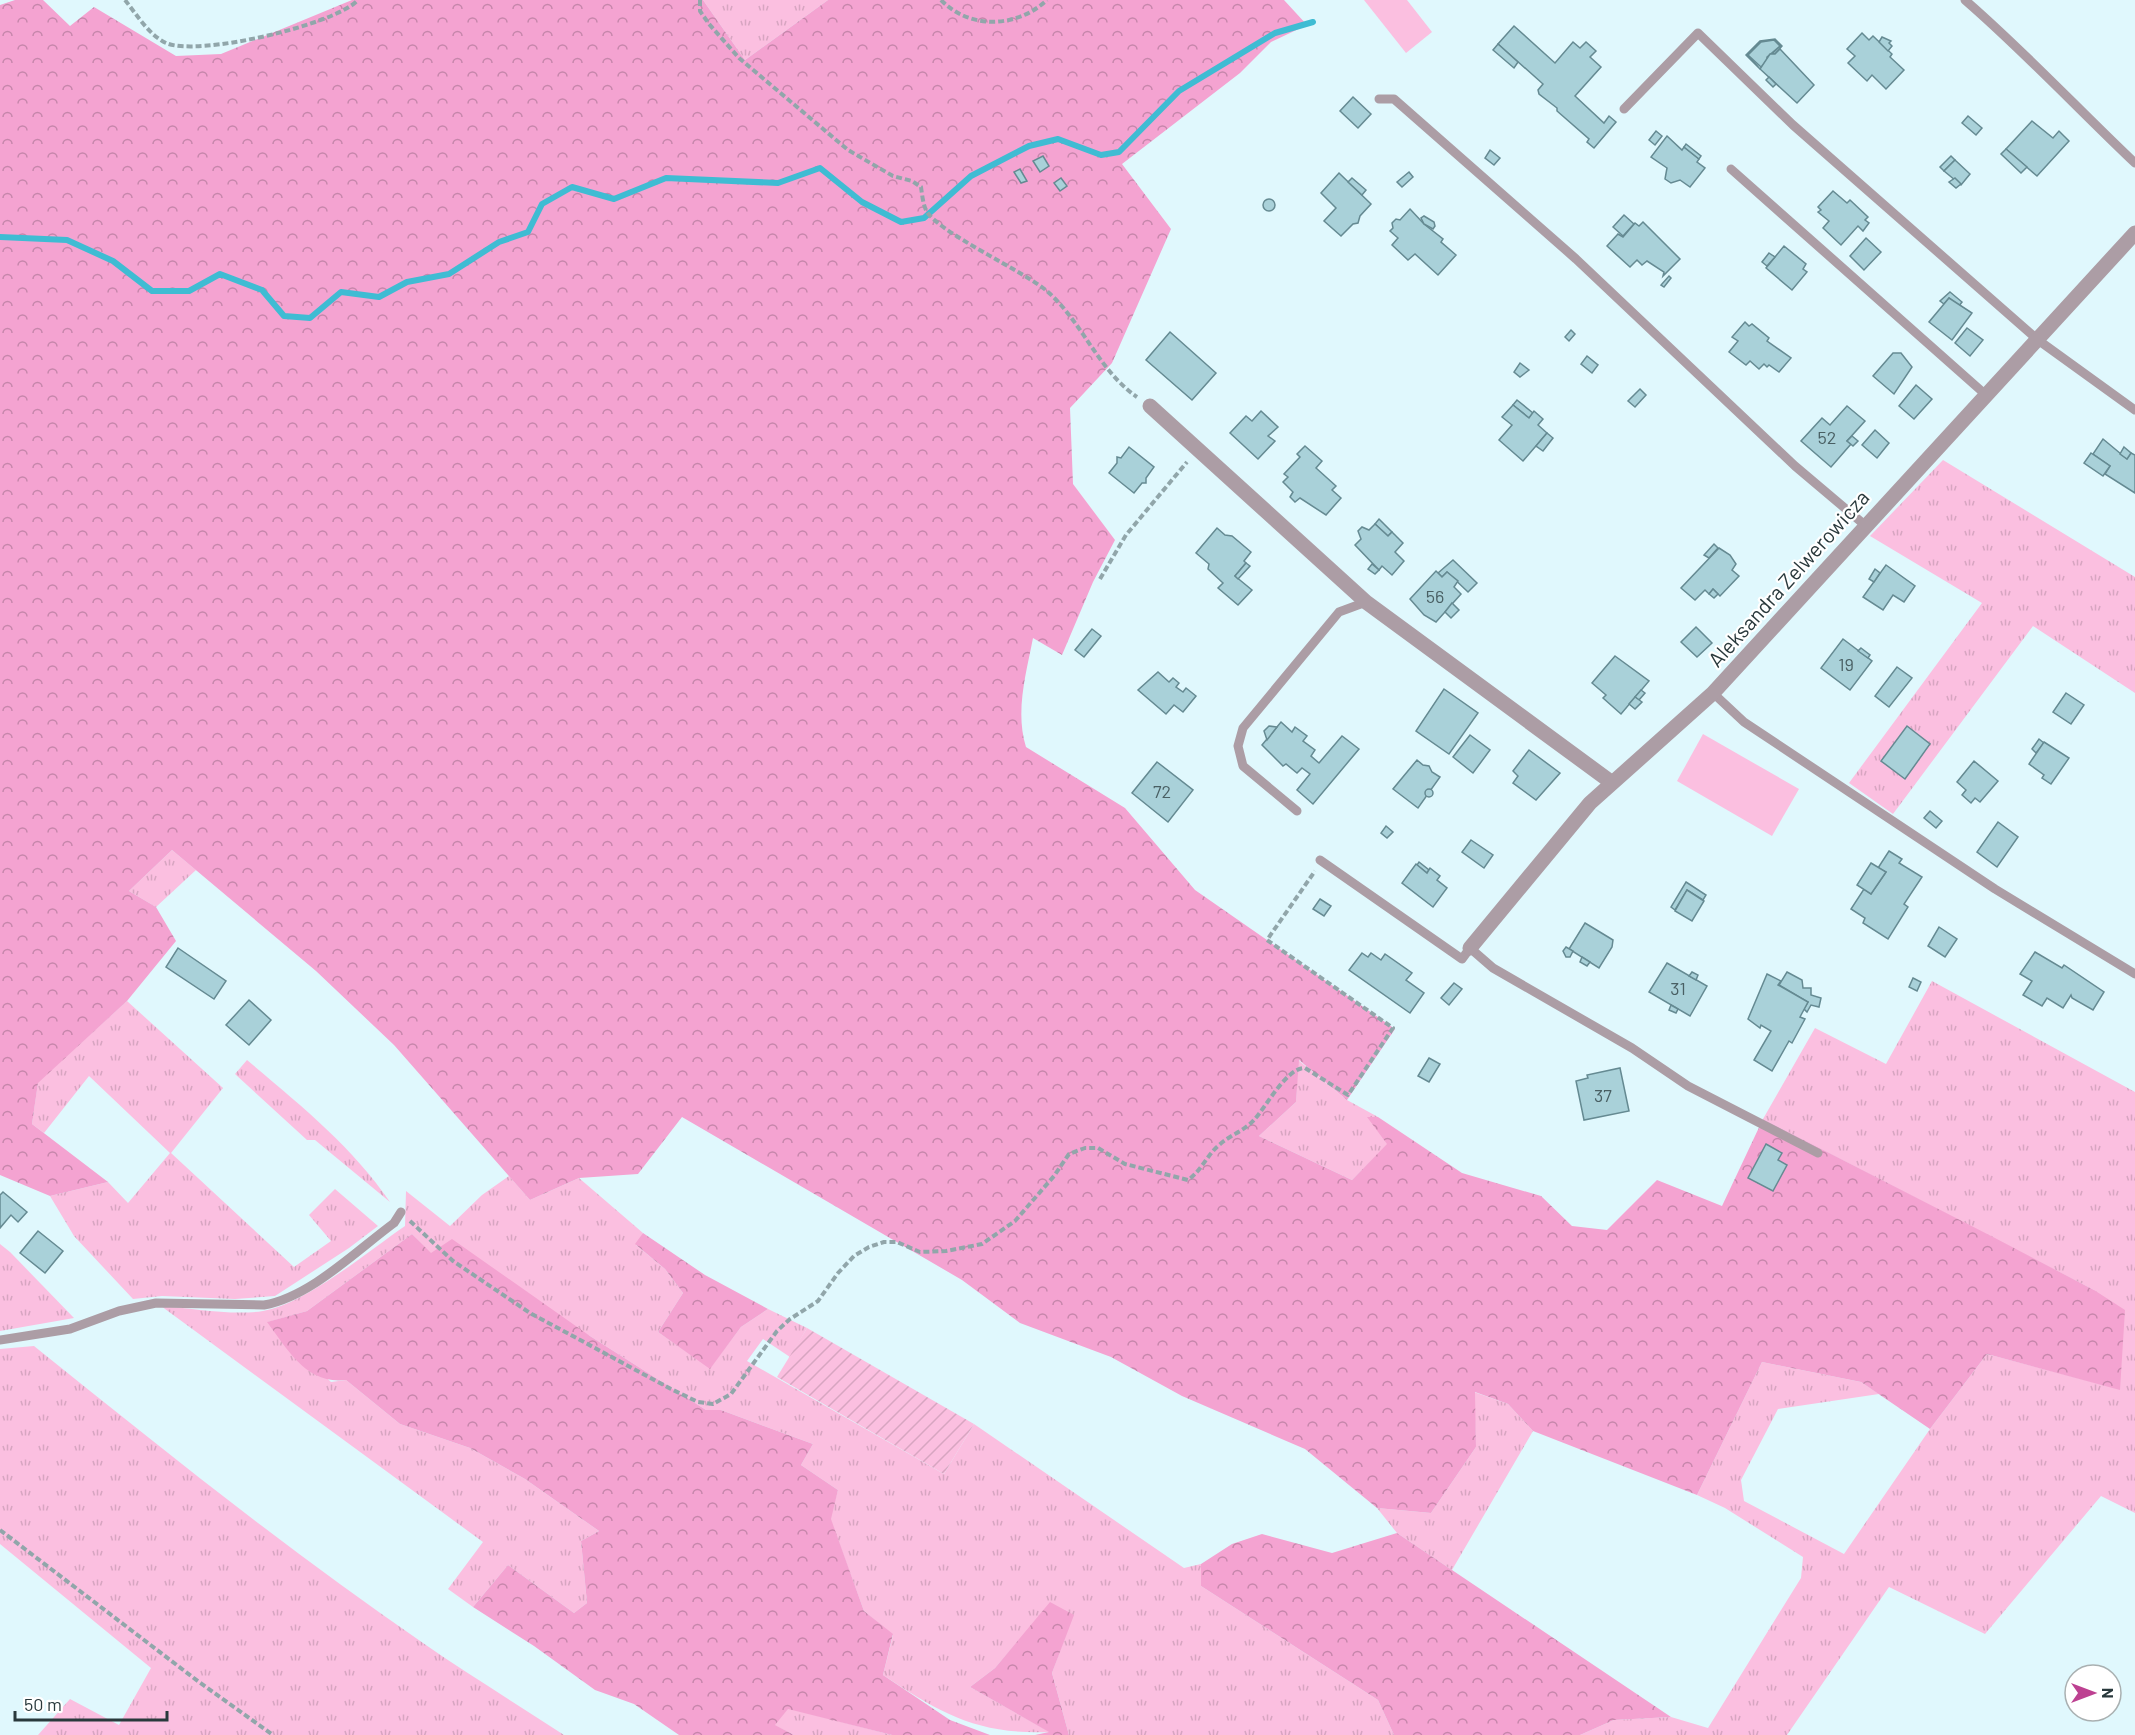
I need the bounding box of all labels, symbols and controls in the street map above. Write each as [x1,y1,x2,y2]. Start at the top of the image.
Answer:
house number: 52 [1818,426,1836,448]
street label: Aleksandra Zelwerowicza [1702,485,1874,671]
house number: 56 [1426,585,1444,607]
house number: 19 [1838,653,1854,675]
house number: 72 [1153,780,1171,802]
house number: 31 [1670,977,1686,999]
house number: 37 [1594,1084,1612,1106]
north arrow [2063,1663,2123,1723]
scale bar [15,1684,166,1722]
text: N [2099,1688,2118,1698]
text: 50 m [24,1693,62,1715]

